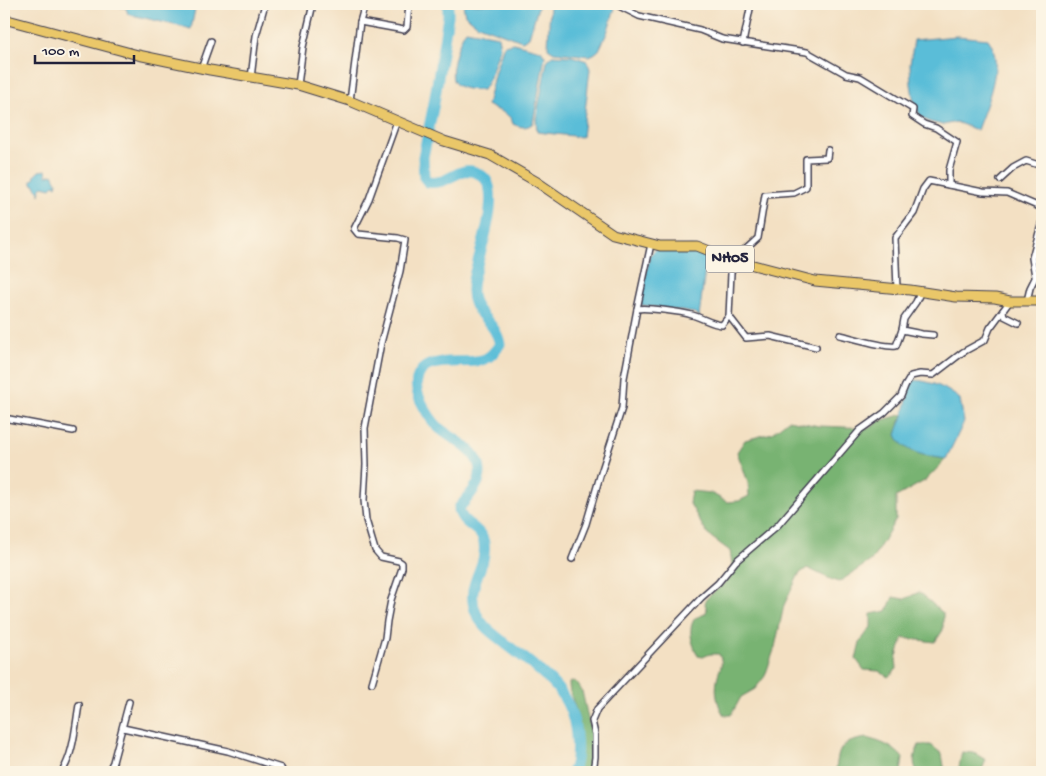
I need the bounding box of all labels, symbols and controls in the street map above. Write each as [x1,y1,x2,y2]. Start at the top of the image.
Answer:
scale bar [35,32,134,64]
text: 100 m [41,43,80,61]
road number: NH05 [706,245,754,272]

